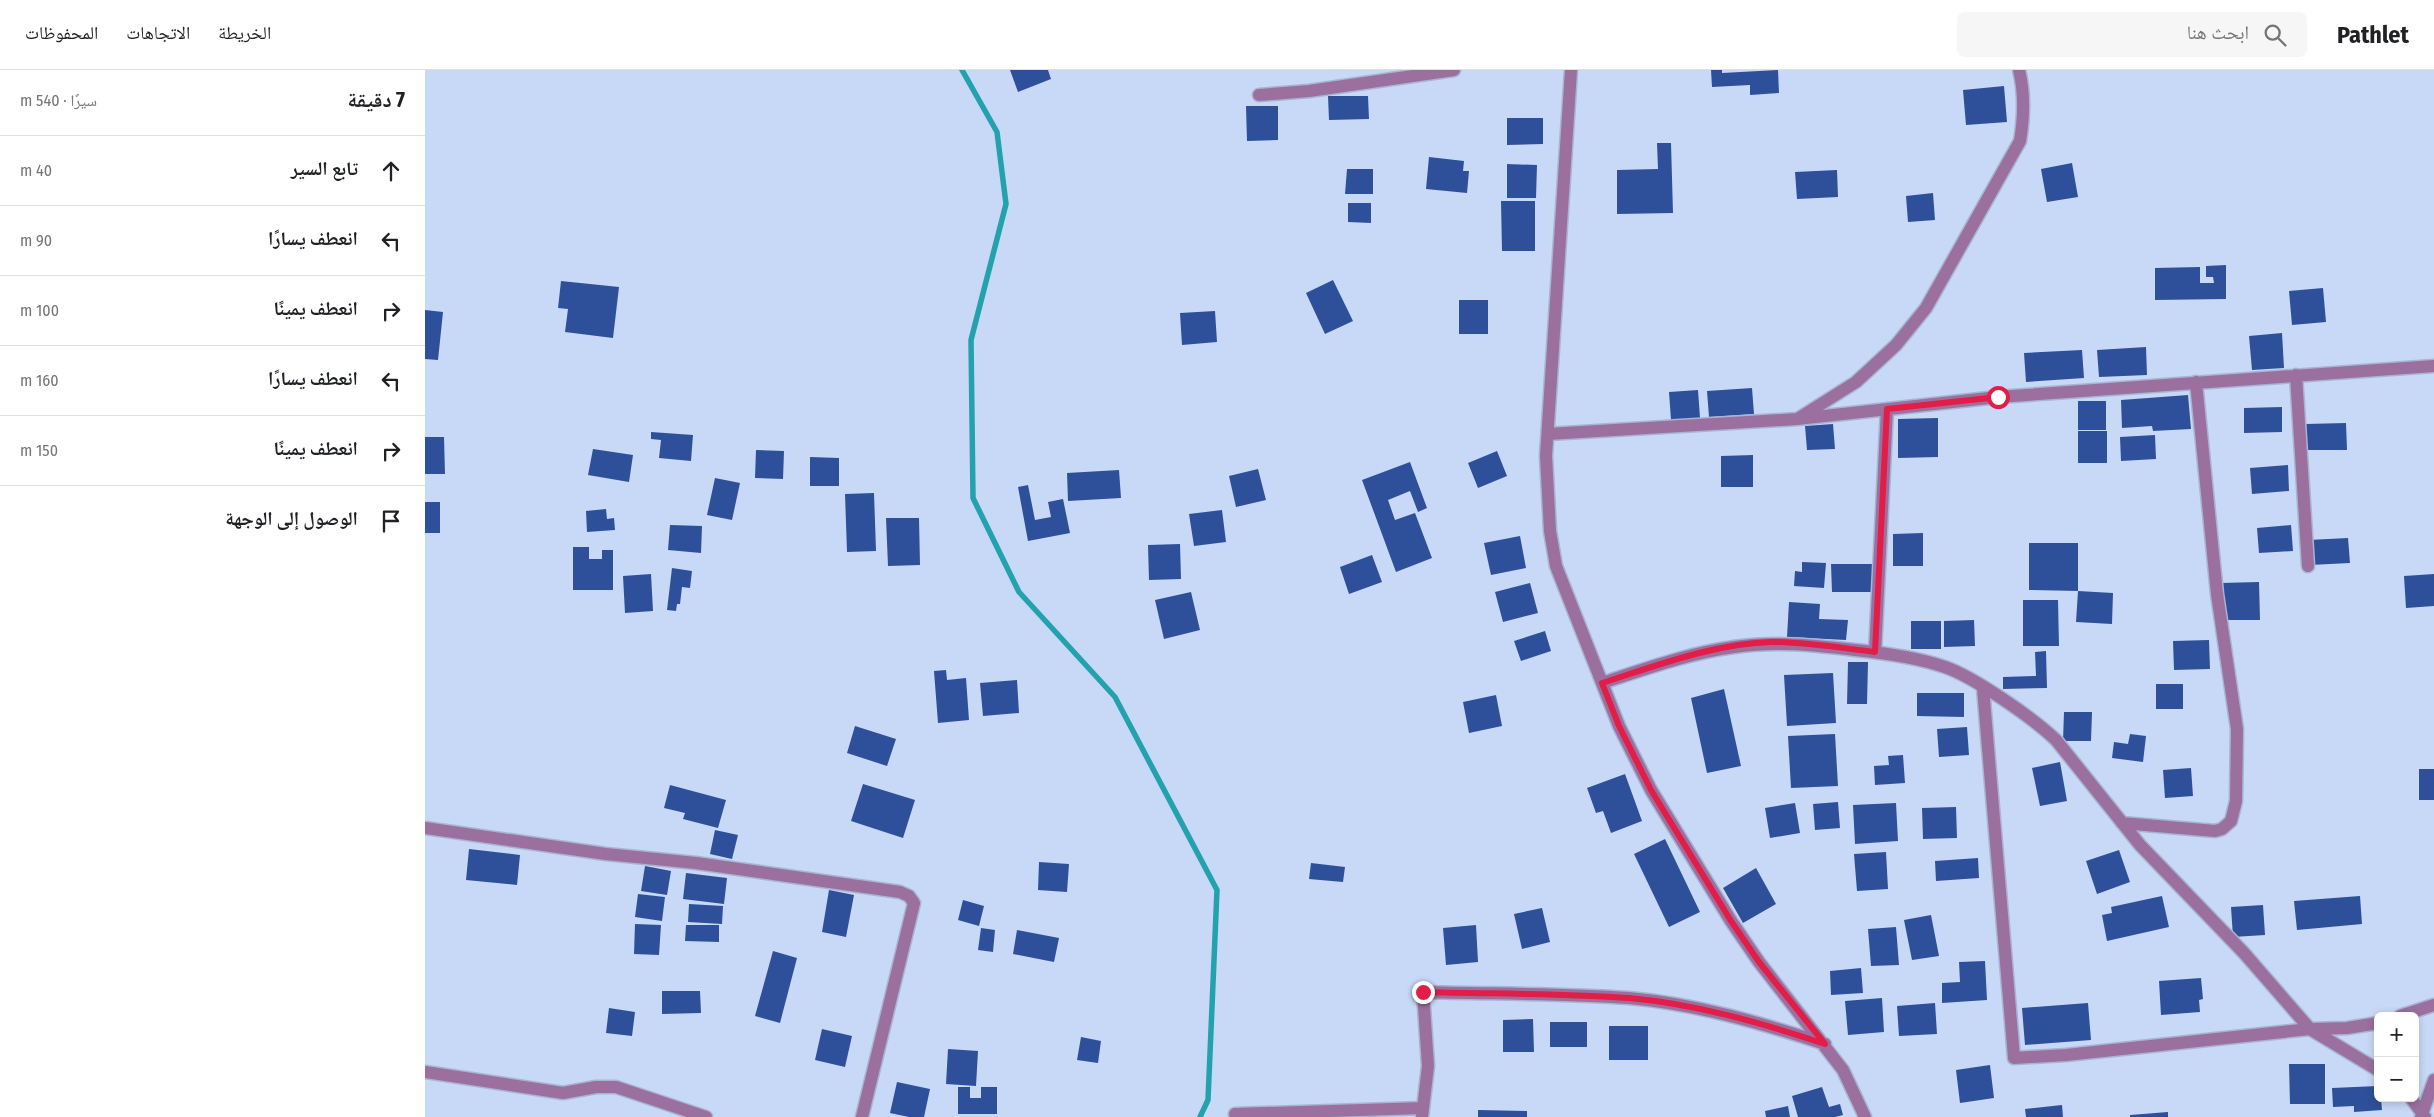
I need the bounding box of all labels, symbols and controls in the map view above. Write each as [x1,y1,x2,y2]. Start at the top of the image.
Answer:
search box [1957,12,2307,57]
text: ابحث هنا [2187,21,2249,44]
icon: search [2261,21,2289,49]
text: Pathlet [2337,21,2409,49]
text: المحفوظات [25,22,98,44]
text: الاتجاهات [126,22,190,44]
text: الخريطة [218,22,271,44]
text: 7 دقيقة [348,87,405,113]
text: سيرًا · 540 m [20,91,97,110]
text: تابع السير [291,157,358,180]
icon: ahead [377,157,405,185]
text: 40 m [20,161,52,180]
text: انعطف يسارًا [268,227,358,250]
icon: left [377,227,405,255]
text: 90 m [20,231,52,250]
text: انعطف يمينًا [273,297,358,320]
icon: right [377,297,405,325]
text: 100 m [20,301,59,320]
text: انعطف يسارًا [268,367,358,390]
icon: left [377,367,405,395]
text: 160 m [20,371,59,390]
route start [1987,386,2010,409]
text: انعطف يمينًا [273,437,358,460]
icon: right [377,437,405,465]
text: 150 m [20,441,58,460]
text: الوصول إلى الوجهة [225,507,358,530]
icon: arrive [377,507,405,535]
route end [1412,981,1435,1004]
map controls [2374,1012,2419,1102]
button: + [2374,1012,2419,1057]
button: − [2374,1057,2419,1102]

